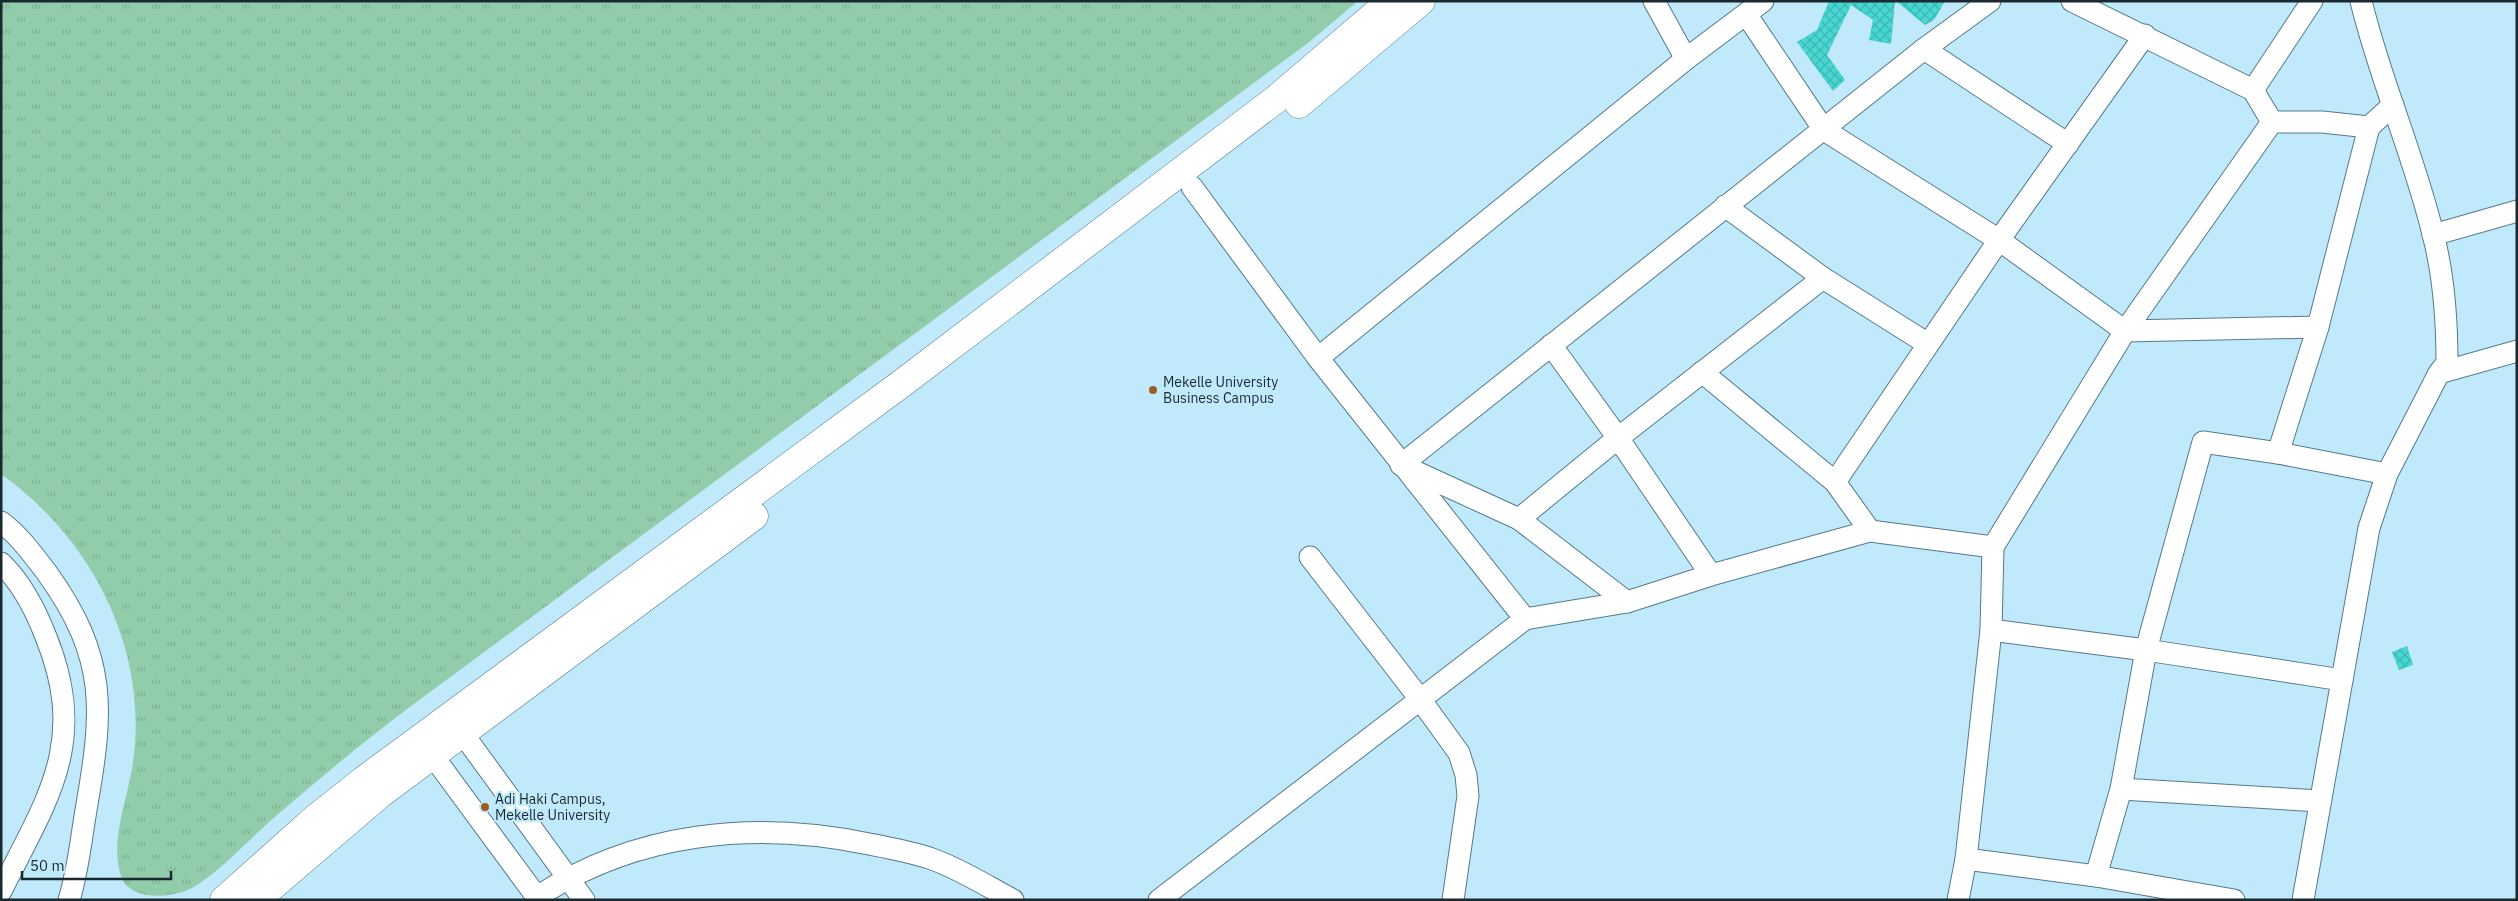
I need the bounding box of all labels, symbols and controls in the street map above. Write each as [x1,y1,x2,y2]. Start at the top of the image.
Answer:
place label: Mekelle University Business Campus [1163,373,1278,407]
marker: Mekelle University Business Campus [1147,384,1159,396]
place label: Adi Haki Campus, Mekelle University [495,790,610,824]
marker: Adi Haki Campus, Mekelle University [479,801,491,813]
scale bar [22,848,171,880]
text: 50 m [30,856,65,875]

